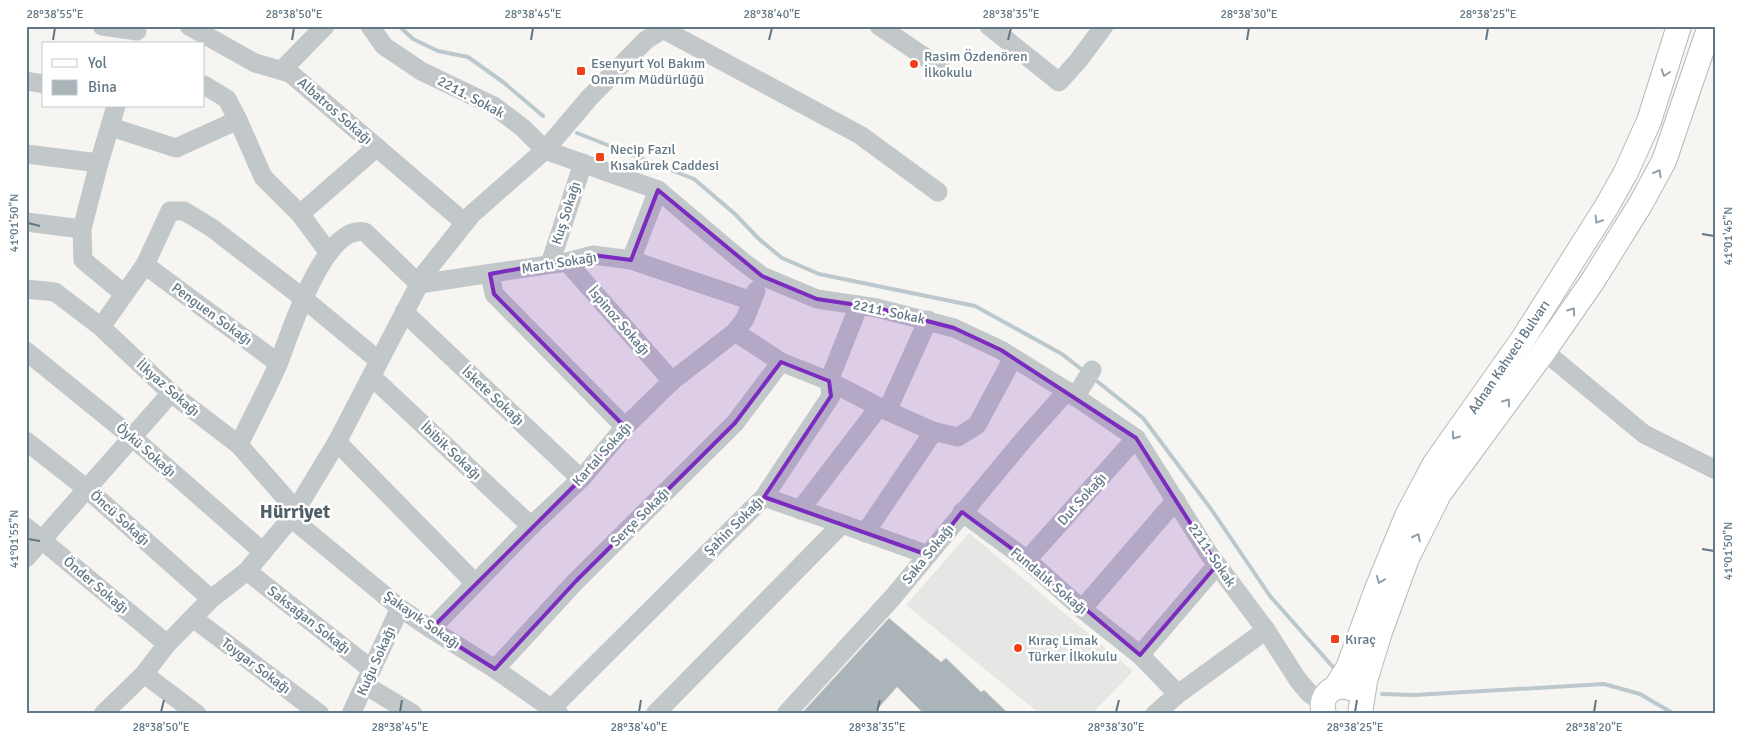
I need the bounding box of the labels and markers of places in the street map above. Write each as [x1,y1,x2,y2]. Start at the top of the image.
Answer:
place label: Rasim Özdenören İlkokulu [924,48,1028,81]
place label: Esenyurt Yol Bakım Onarım Müdürlüğü [591,55,705,88]
marker: Rasim Özdenören İlkokulu [908,58,920,70]
marker: Esenyurt Yol Bakım Onarım Müdürlüğü [575,65,587,77]
place label: Necip Fazıl Kısakürek Caddesi [610,141,719,174]
marker: Necip Fazıl Kısakürek Caddesi [594,151,606,163]
place label: Kıraç [1345,631,1376,648]
place label: Kıraç Limak Türker İlkokulu [1028,632,1117,665]
marker: Kıraç [1329,633,1341,645]
marker: Kıraç Limak Türker İlkokulu [1012,642,1024,654]

